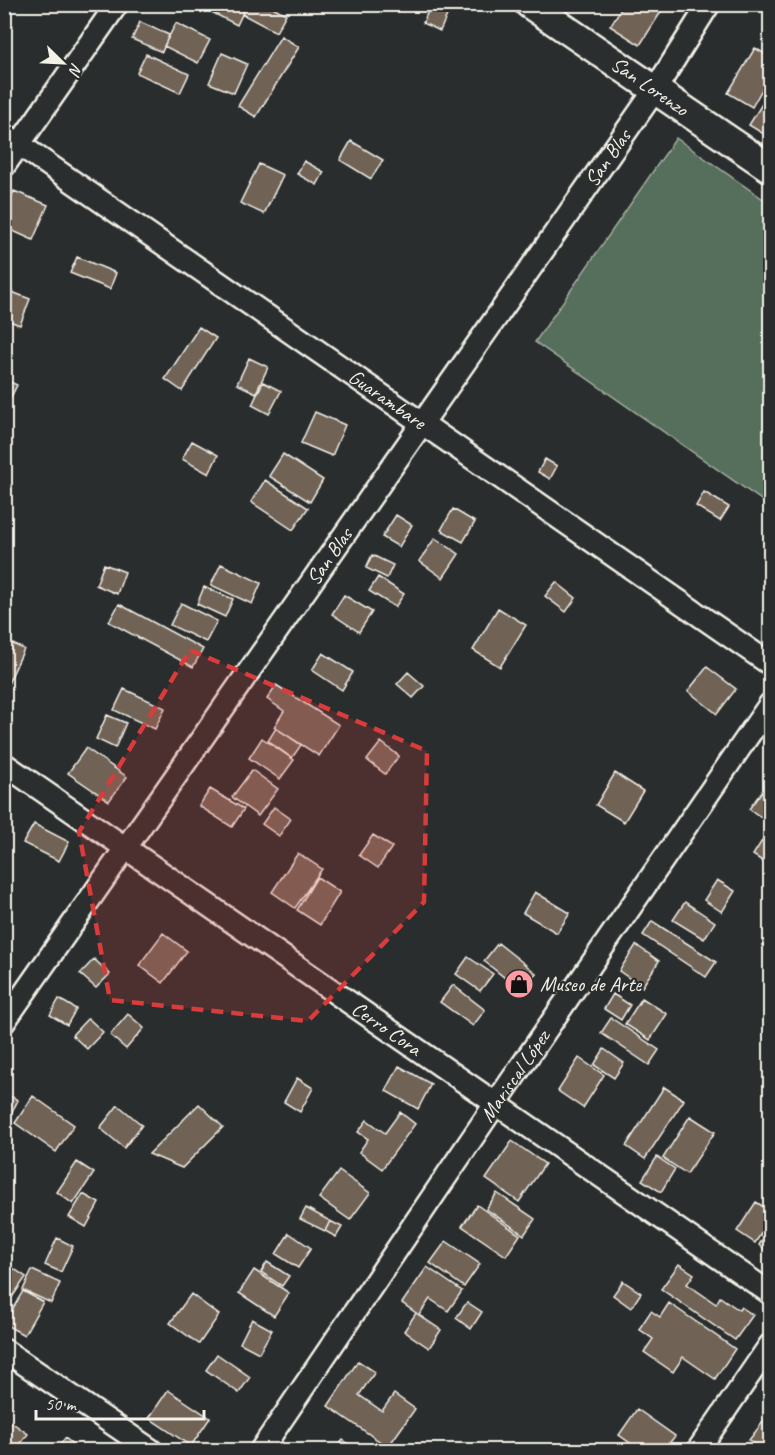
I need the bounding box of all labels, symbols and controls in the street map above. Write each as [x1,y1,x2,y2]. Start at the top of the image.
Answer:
north arrow [33,33,93,93]
street label: San Lorenzo [606,51,695,123]
text: N [63,60,87,80]
street label: San Blas [579,123,637,191]
street label: Guarambare [344,363,432,436]
street label: San Blas [300,521,359,590]
shop icon: Museo de Arte [503,968,535,1000]
place label: Museo de Arte [540,971,642,997]
street label: Cerro Cora [347,995,428,1062]
street label: Mariscal López [474,1023,557,1127]
scale bar [36,1383,204,1421]
text: 50 m [45,1393,78,1415]

